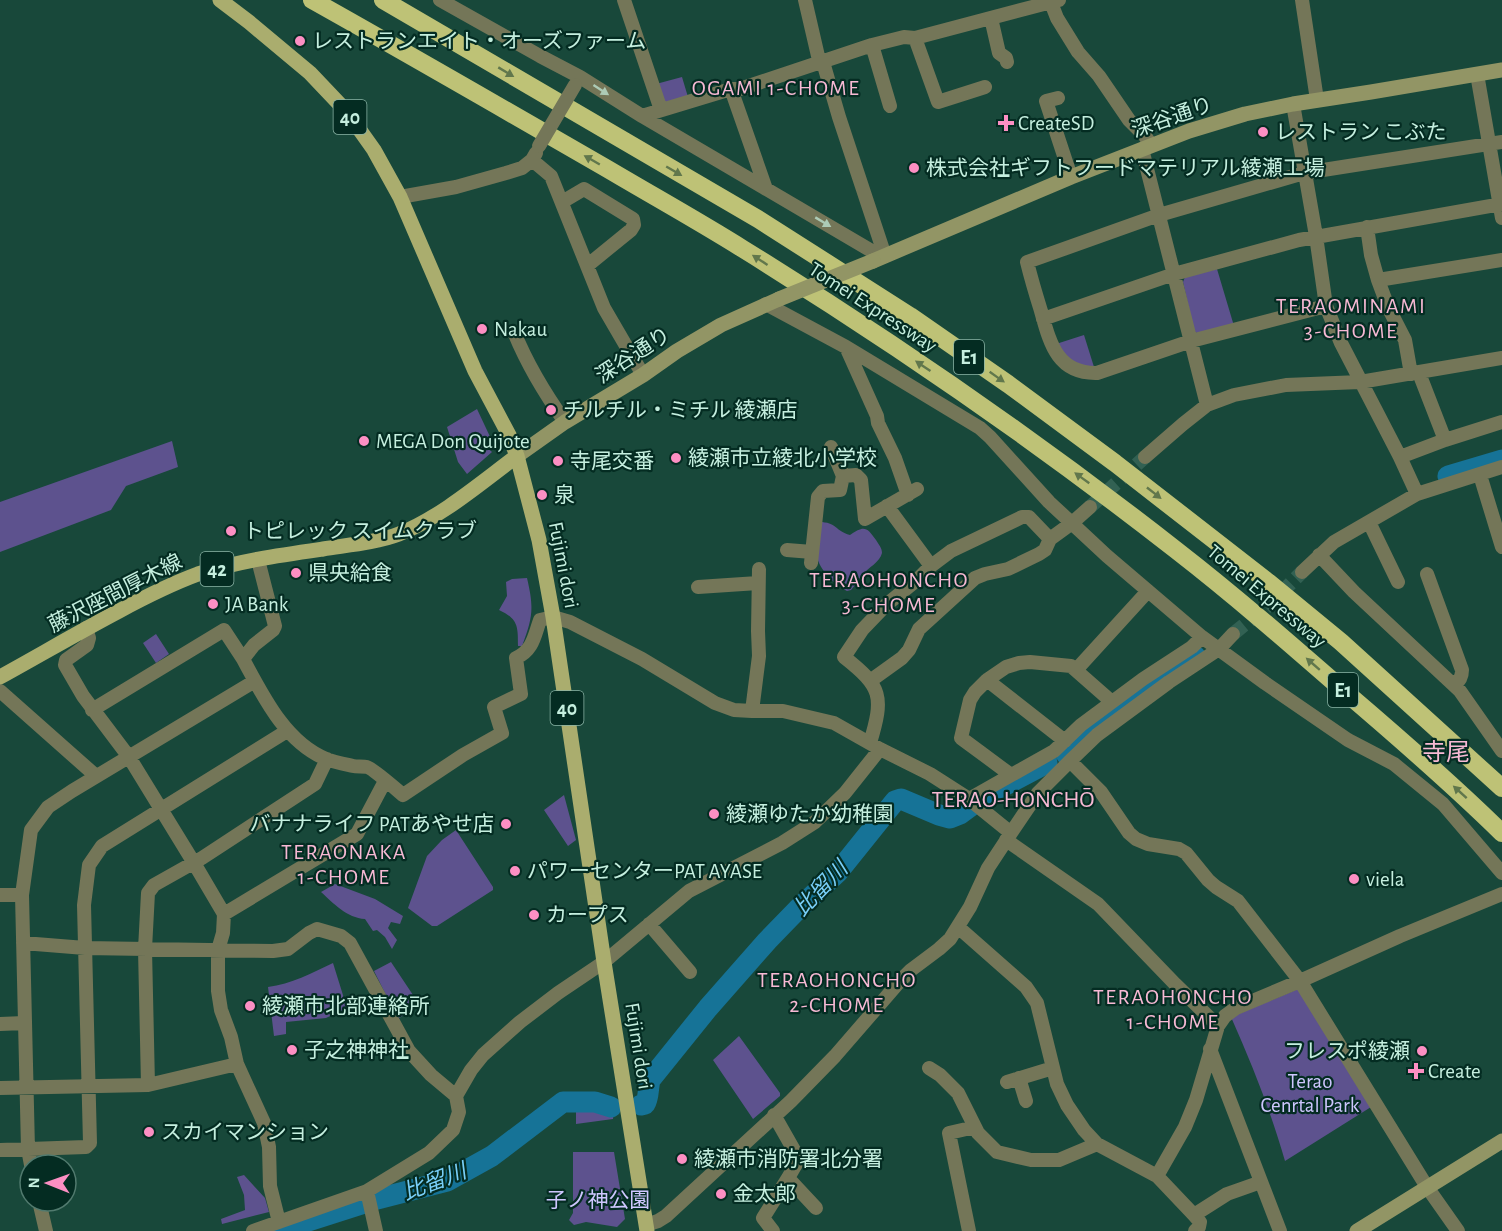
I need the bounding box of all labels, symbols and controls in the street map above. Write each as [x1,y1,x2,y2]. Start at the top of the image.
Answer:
place label: レストランエイト・オーズファーム [312,29,646,52]
marker: レストランエイト・オーズファーム [293,34,307,48]
one-way arrow [498,66,514,77]
district label: OGAMI 1-CHOME [692,77,860,99]
one-way arrow [593,85,609,96]
street label: 深谷通り [1129,93,1215,141]
road number: 40 [334,100,366,134]
place label: CreateSD [1018,113,1094,134]
marker: CreateSD [999,116,1013,130]
place label: レストラン こぶた [1275,122,1446,143]
marker: レストラン こぶた [1256,125,1270,139]
one-way arrow [584,155,600,166]
place label: 株式会社ギフトフードマテリアル綾瀬工場 [926,157,1325,179]
marker: 株式会社ギフトフードマテリアル綾瀬工場 [907,161,921,175]
one-way arrow [666,165,682,176]
one-way arrow [815,217,832,227]
one-way arrow [751,254,768,265]
street label: Tomei Expressway [805,258,941,357]
district label: TERAOMINAMI 3-CHOME [1276,295,1426,342]
place label: Nakau [494,319,547,340]
marker: Nakau [475,322,489,336]
street label: 深谷通り [592,323,674,387]
road number: E1 [954,340,984,374]
one-way arrow [915,361,931,372]
one-way arrow [989,371,1005,383]
place label: チルチル・ミチル 綾瀬店 [563,399,797,421]
marker: チルチル・ミチル 綾瀬店 [544,403,558,417]
place label: MEGA Don Quijote [376,431,530,452]
marker: MEGA Don Quijote [357,434,371,448]
place label: 綾瀬市立綾北小学校 [688,447,877,469]
place label: 寺尾交番 [570,450,654,472]
marker: 綾瀬市立綾北小学校 [669,451,683,465]
marker: 寺尾交番 [551,454,565,468]
one-way arrow [1075,473,1090,485]
place label: 泉 [554,484,575,506]
one-way arrow [1146,487,1162,500]
marker: 泉 [535,488,549,502]
place label: トピレック スイムクラブ [243,519,477,542]
street label: Fujimi dori [545,520,582,610]
marker: トピレック スイムクラブ [224,524,238,538]
street label: Tomei Expressway [1203,541,1330,652]
street label: 藤沢座間厚木線 [45,550,185,636]
road number: 42 [200,552,234,586]
place label: 県央給食 [308,562,392,584]
marker: 県央給食 [289,566,303,580]
district label: TERAOHONCHO 3-CHOME [809,569,969,616]
place label: JA Bank [225,594,289,615]
marker: JA Bank [206,597,220,611]
one-way arrow [1306,658,1321,671]
road number: E1 [1328,673,1358,707]
road number: 40 [550,691,584,725]
district label: 寺尾 [1422,740,1470,765]
one-way arrow [1453,786,1468,799]
district label: TERAO-HONCHŌ [931,787,1095,812]
place label: 綾瀬ゆたか幼稚園 [726,803,894,825]
marker: 綾瀬ゆたか幼稚園 [707,807,721,821]
place label: バナナライフ PATあやせ店 [249,813,494,835]
marker: バナナライフ PATあやせ店 [499,817,513,831]
district label: TERAONAKA 1-CHOME [281,841,407,888]
water label: 比留川 [789,855,853,920]
place label: パワーセンターPAT AYASE [527,860,762,882]
marker: パワーセンターPAT AYASE [508,864,522,878]
place label: viela [1366,869,1405,890]
marker: viela [1347,872,1361,886]
place label: カープス [546,904,629,926]
marker: カープス [527,908,541,922]
district label: TERAOHONCHO 2-CHOME [757,969,917,1016]
district label: TERAOHONCHO 1-CHOME [1093,986,1253,1033]
place label: 綾瀬市北部連絡所 [262,995,430,1017]
marker: 綾瀬市北部連絡所 [243,999,257,1013]
street label: Fujimi dori [621,1001,656,1091]
place label: 子之神神社 [304,1039,409,1061]
place label: フレスポ綾瀬 [1284,1040,1410,1062]
marker: 子之神神社 [285,1043,299,1057]
marker: フレスポ綾瀬 [1415,1044,1429,1058]
place label: Create [1428,1061,1481,1082]
marker: Create [1409,1064,1423,1078]
park label: Terao Cenrtal Park [1261,1071,1360,1116]
place label: スカイマンション [161,1122,329,1143]
marker: スカイマンション [142,1125,156,1139]
place label: 綾瀬市消防署北分署 [694,1148,883,1170]
marker: 綾瀬市消防署北分署 [675,1152,689,1166]
north arrow [18,1153,78,1213]
water label: 比留川 [399,1158,471,1204]
text: N [26,1177,42,1188]
place label: 金太郎 [733,1183,796,1205]
marker: 金太郎 [714,1187,728,1201]
park label: 子ノ神公園 [546,1189,651,1211]

